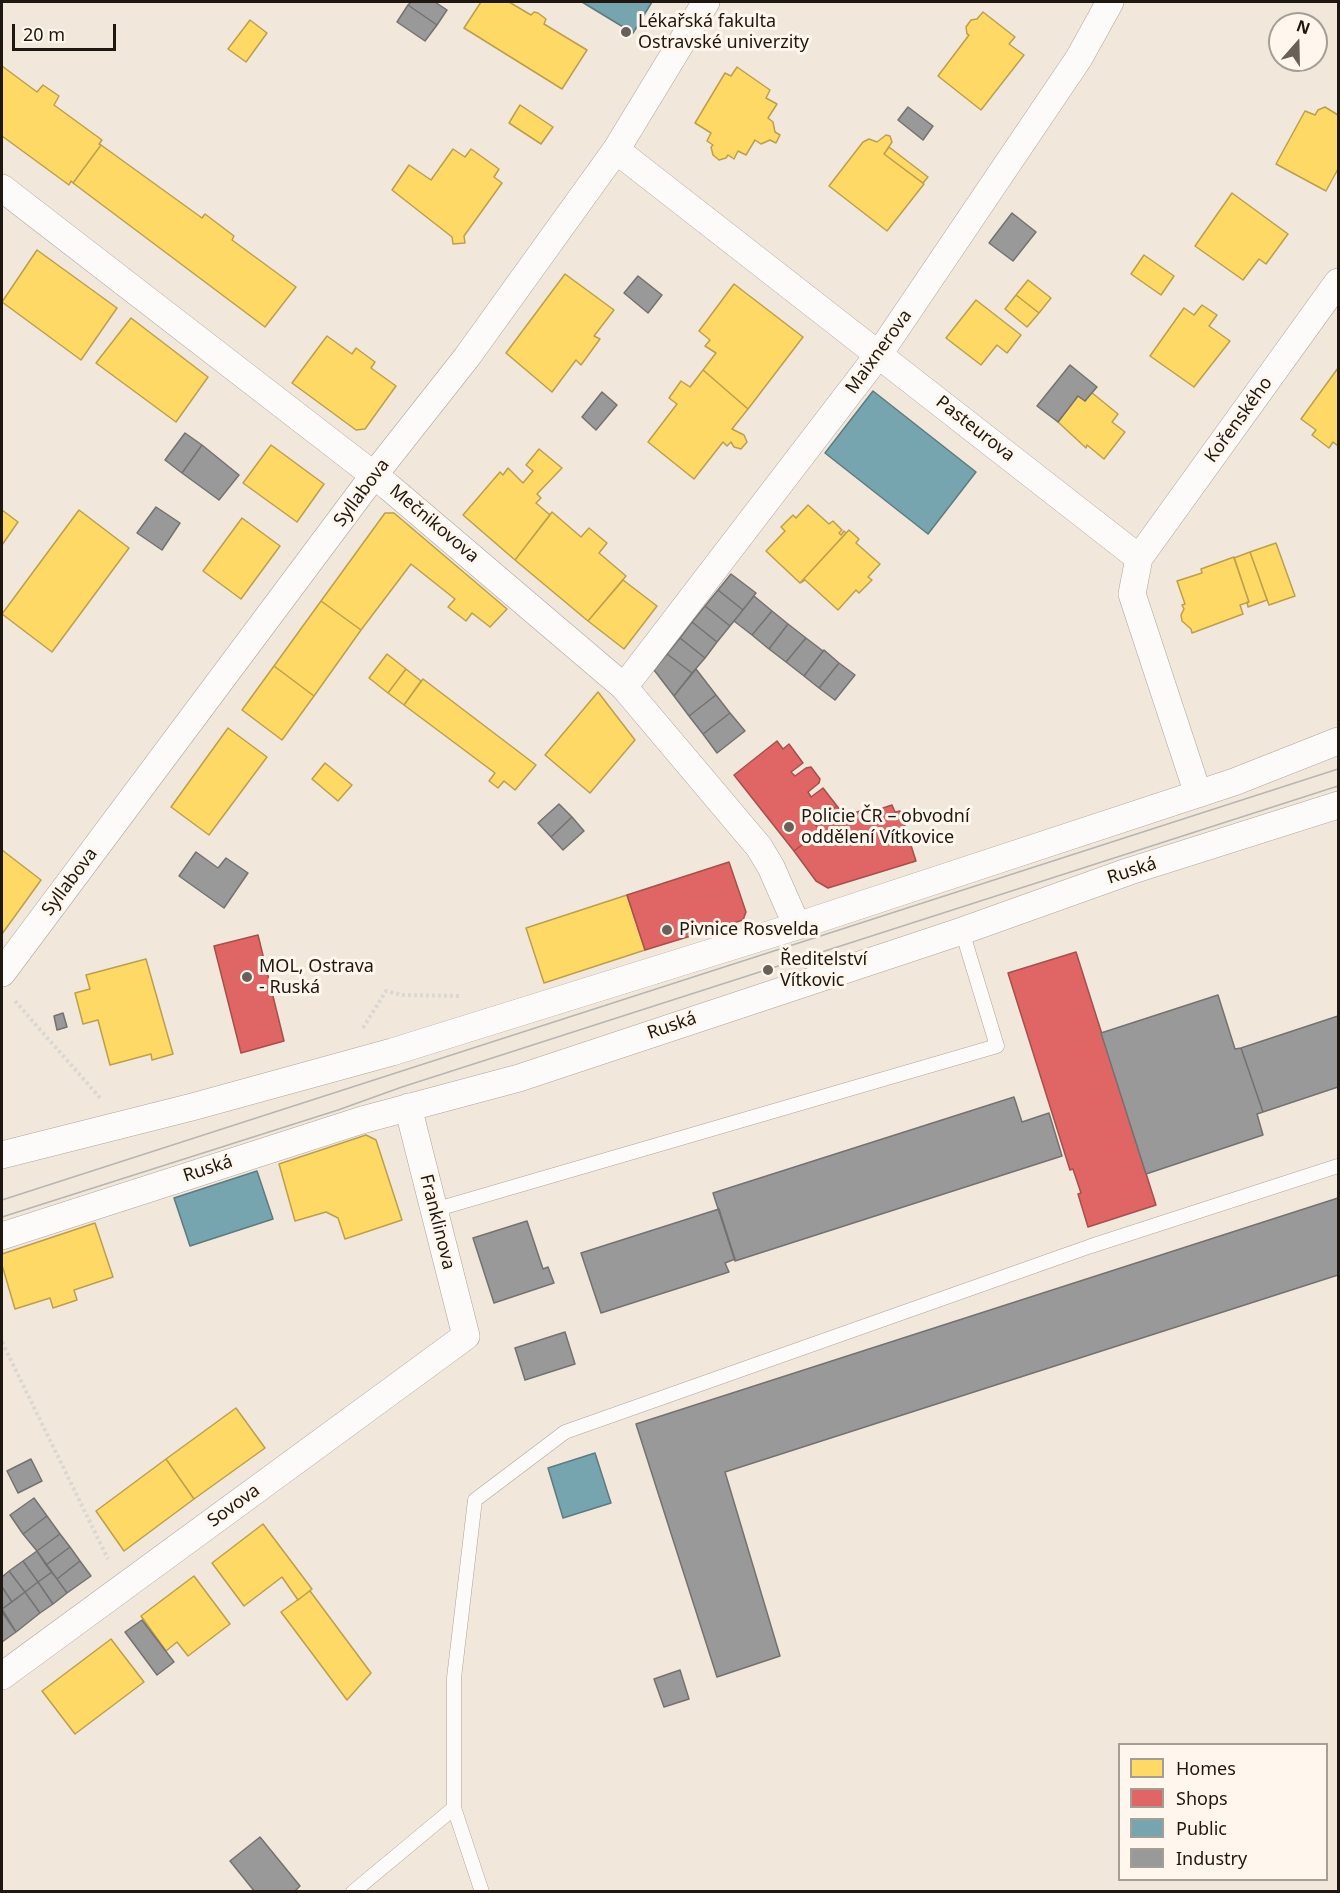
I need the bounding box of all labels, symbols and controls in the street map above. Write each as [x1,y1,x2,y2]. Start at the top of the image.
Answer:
place label: Lékařská fakulta Ostravské univerzity [638,11,809,54]
scale bar [15,12,118,50]
north arrow [1268,12,1328,72]
text: N [1294,14,1313,40]
text: 20 m [23,22,65,46]
marker: Lékařská fakulta Ostravské univerzity [619,25,633,39]
street label: Maixnerova [841,306,917,398]
street label: Kořenského [1201,373,1277,467]
street label: Pasteurova [931,391,1019,467]
street label: Syllabova [330,455,394,531]
street label: Mečnikovova [385,480,483,568]
place label: Policie ČR – obvodní oddělení Vítkovice [801,806,970,848]
marker: Policie ČR – obvodní oddělení Vítkovice [782,820,796,834]
street label: Syllabova [38,844,102,920]
street label: Ruská [1105,853,1159,889]
place label: Pivnice Rosvelda [679,919,819,941]
marker: Pivnice Rosvelda [660,923,674,937]
place label: Ředitelství Vítkovic [780,949,867,992]
place label: MOL, Ostrava - Ruská [259,956,374,998]
marker: Ředitelství Vítkovic [761,963,775,977]
marker: MOL, Ostrava - Ruská [240,970,254,984]
street label: Ruská [645,1008,699,1044]
street label: Ruská [181,1151,235,1187]
street label: Franklinova [415,1172,459,1272]
street label: Sovova [204,1480,264,1532]
legend [1118,1743,1328,1881]
text: Homes [1176,1756,1236,1780]
text: Shops [1176,1786,1228,1810]
text: Public [1176,1816,1227,1840]
text: Industry [1176,1846,1247,1870]

